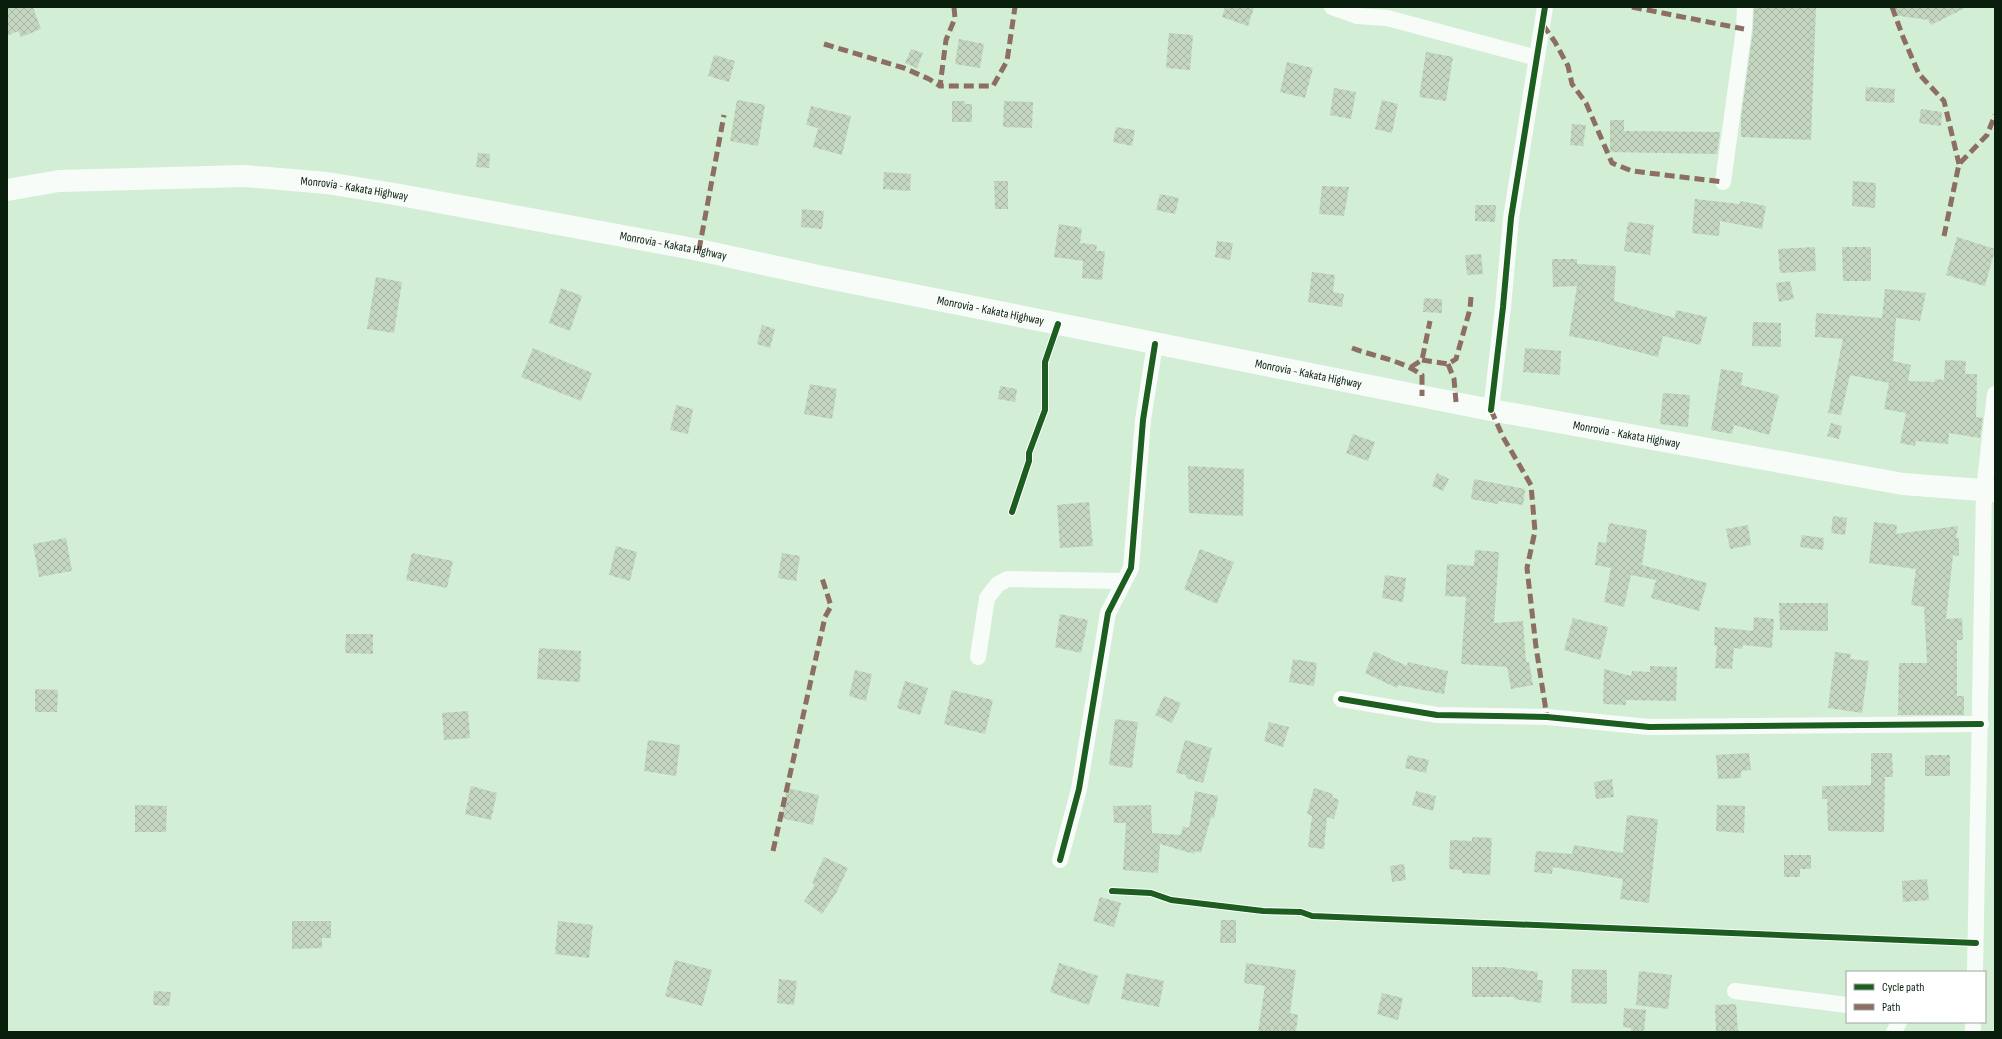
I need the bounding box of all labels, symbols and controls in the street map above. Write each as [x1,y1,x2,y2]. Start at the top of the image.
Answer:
street label: Monrovia - Kakata Highway [300,174,410,204]
street label: Monrovia - Kakata Highway [618,229,728,264]
street label: Monrovia - Kakata Highway [936,293,1046,329]
street label: Monrovia - Kakata Highway [1254,356,1363,392]
street label: Monrovia - Kakata Highway [1572,418,1682,452]
legend [1846,971,1986,1023]
text: Cycle path [1882,980,1924,995]
text: Path [1882,1000,1900,1015]

